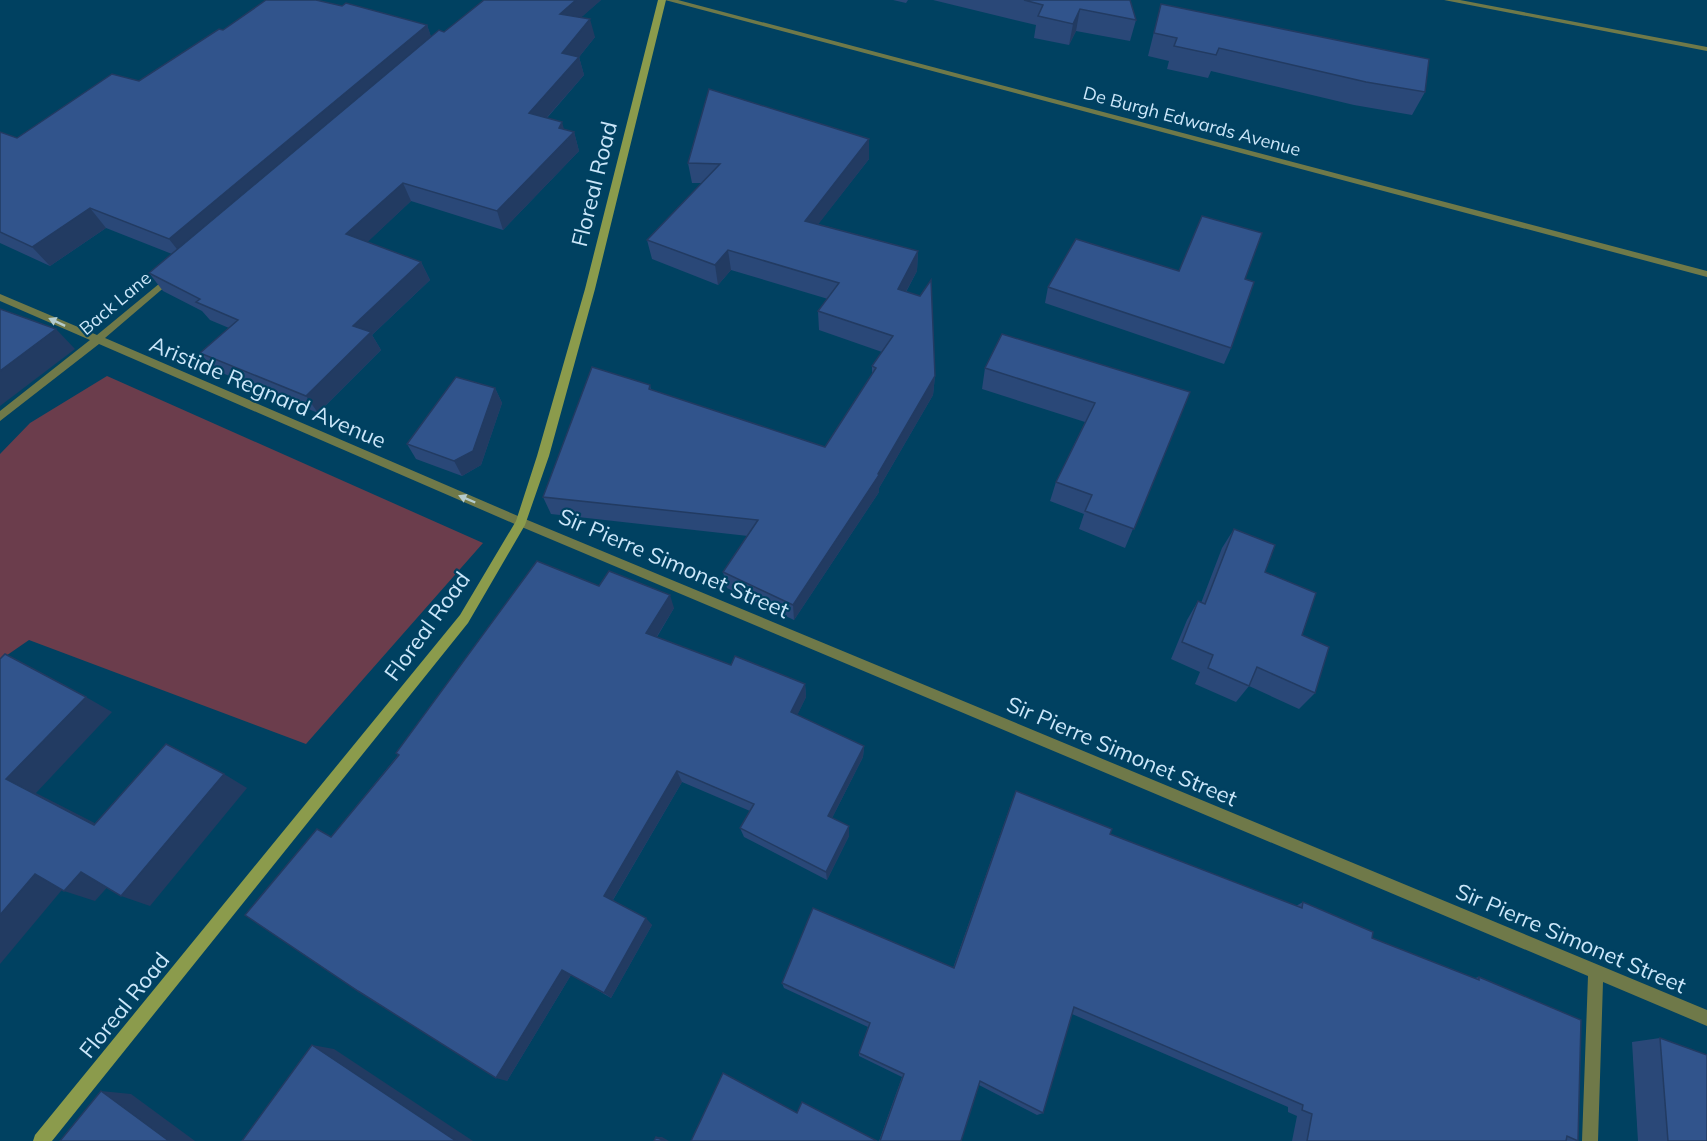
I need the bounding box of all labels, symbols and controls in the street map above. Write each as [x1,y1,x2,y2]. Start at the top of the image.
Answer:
street label: De Burgh Edwards Avenue [1081,81,1303,161]
street label: Floreal Road [565,118,623,250]
street label: Back Lane [74,266,156,340]
one-way arrow [48,317,66,326]
street label: Aristide Regnard Avenue [146,330,390,454]
one-way arrow [458,494,476,504]
street label: Sir Pierre Simonet Street [555,502,794,624]
street label: Floreal Road [378,566,476,686]
street label: Sir Pierre Simonet Street [1003,690,1242,812]
street label: Sir Pierre Simonet Street [1452,877,1691,999]
street label: Floreal Road [73,946,175,1064]

